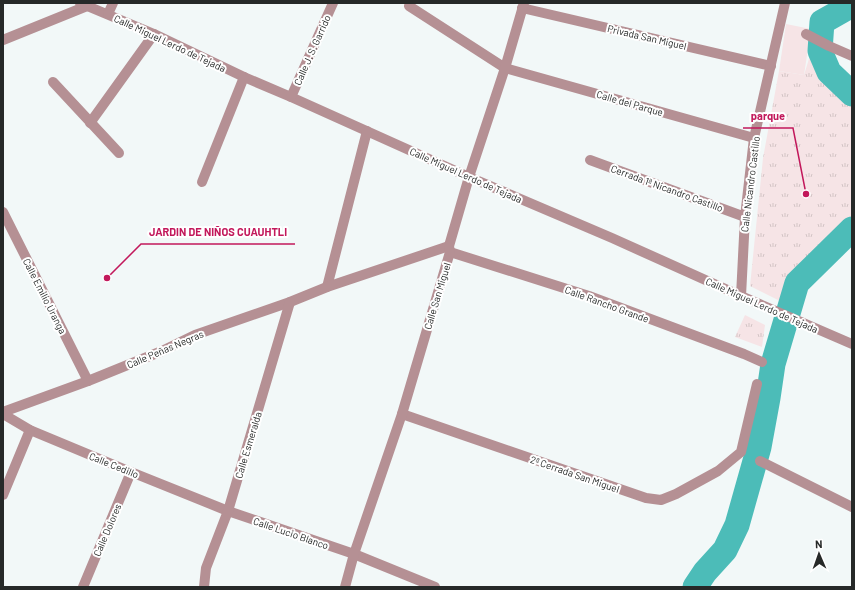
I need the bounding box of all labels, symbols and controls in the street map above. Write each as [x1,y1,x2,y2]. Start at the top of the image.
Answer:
street label: Calle Miguel Lerdo de Tejada [112,12,228,74]
street label: Calle J. S. Garrido [291,13,333,87]
street label: Privada San Miguel [606,22,688,52]
street label: Calle del Parque [595,88,665,118]
callout: parque [743,105,793,128]
text: parque [751,109,785,122]
street label: Calle Nicandro Castillo [738,135,762,233]
street label: Calle Miguel Lerdo de Tejada [408,145,524,205]
street label: Cerrada 1ª Nicandro Castillo [609,162,725,214]
callout: JARDIN DE NIÑOS CUAUHTLI [141,221,295,244]
text: JARDIN DE NIÑOS CUAUHTLI [149,225,287,238]
street label: Calle Emilio Uranga [21,256,69,336]
street label: Calle San Miguel [421,261,453,331]
street label: Calle Miguel Lerdo de Tejada [704,275,820,335]
street label: Calle Rancho Grande [563,283,651,325]
street label: Calle Peñas Negras [125,327,205,371]
street label: Calle Esmeralda [232,410,264,480]
street label: Calle Cedillo [87,450,141,480]
street label: 2ª Cerrada San Miguel [529,453,621,495]
street label: Calle Dolores [91,502,124,558]
street label: Calle Lucio Blanco [252,514,330,552]
north arrow [799,534,839,574]
text: N [815,537,823,550]

